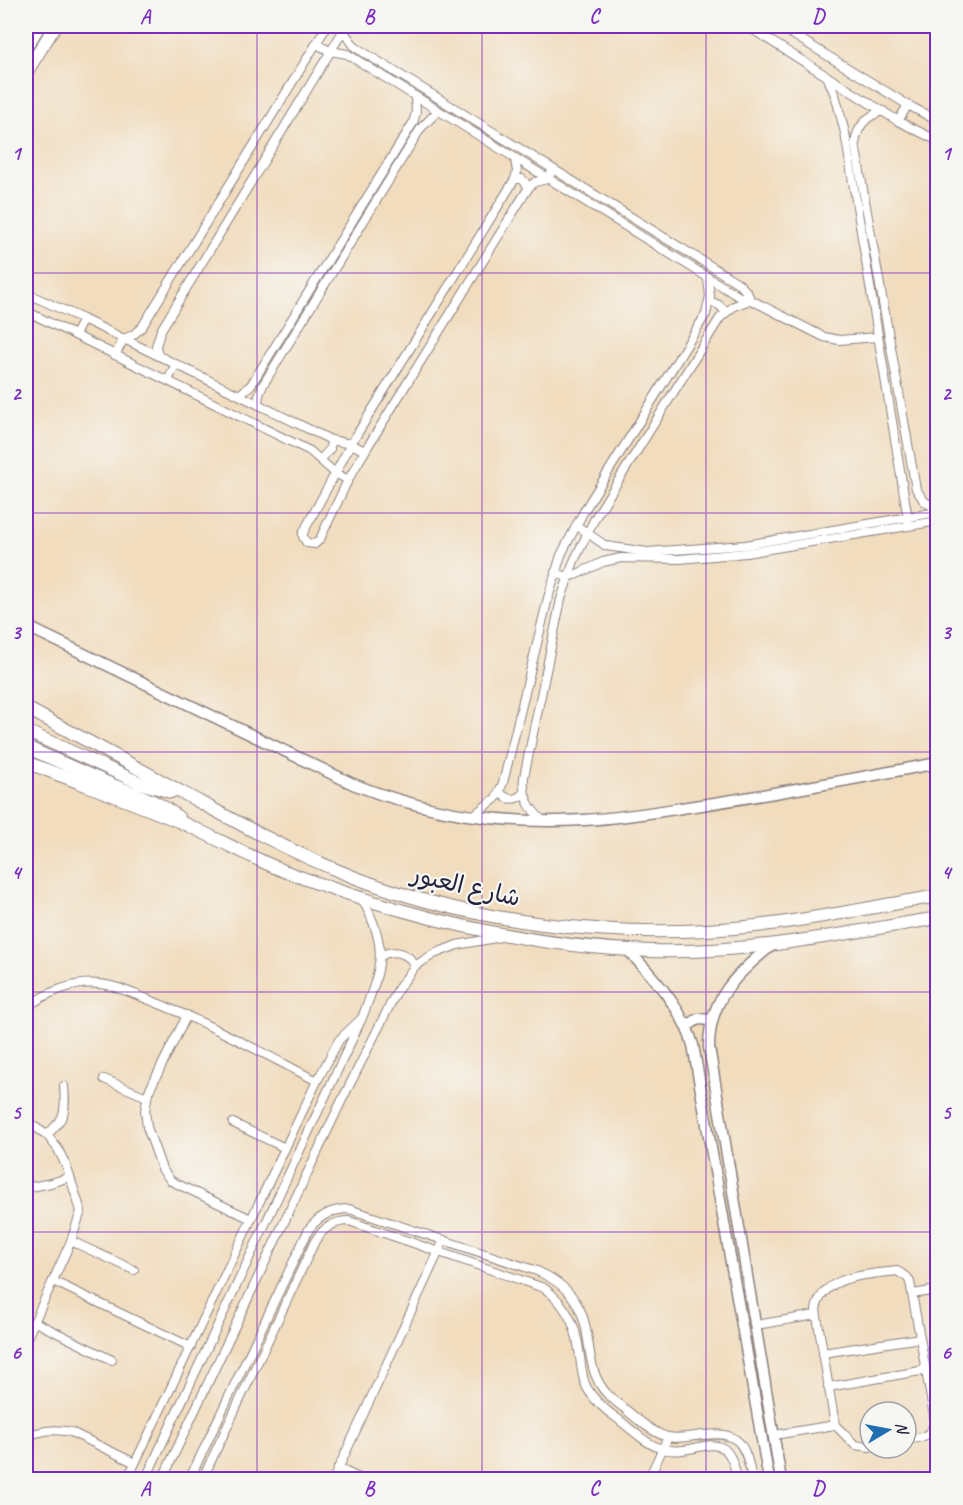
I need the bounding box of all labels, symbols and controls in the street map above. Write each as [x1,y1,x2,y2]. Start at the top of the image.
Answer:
text: A [140,4,152,29]
text: B [364,4,376,29]
text: C [589,4,601,29]
text: D [812,4,826,29]
text: 1 [12,141,23,166]
text: 1 [942,141,953,166]
text: 2 [12,381,23,406]
text: 2 [942,381,953,406]
text: 3 [12,620,23,645]
text: 3 [942,620,953,645]
street label: شارع العبور [406,859,523,915]
text: 4 [12,860,24,885]
text: 4 [942,860,954,885]
text: 5 [12,1100,23,1125]
text: 5 [942,1100,953,1125]
text: 6 [11,1340,22,1365]
text: 6 [941,1340,952,1365]
north arrow [858,1400,918,1460]
text: N [891,1421,913,1437]
text: A [140,1476,152,1501]
text: B [364,1476,376,1501]
text: C [589,1476,601,1501]
text: D [812,1476,826,1501]

